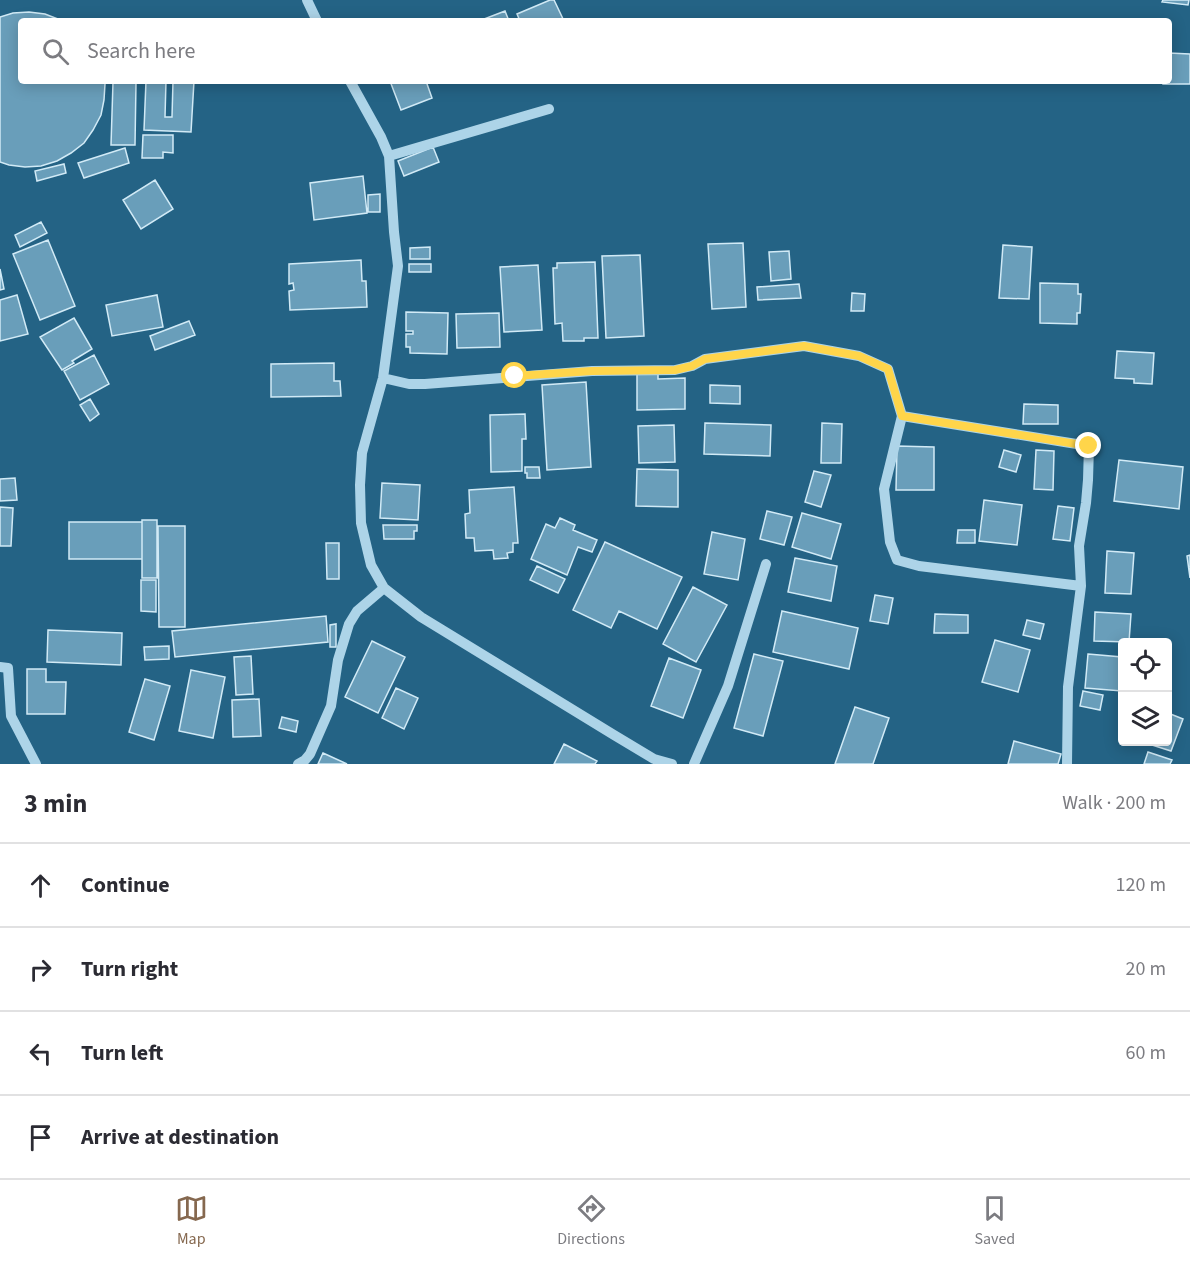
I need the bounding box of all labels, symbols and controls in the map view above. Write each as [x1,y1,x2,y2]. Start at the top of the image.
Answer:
search box [18,18,1172,84]
icon: search [39,35,72,68]
text: Search here [87,35,195,67]
route start [501,362,527,388]
route end [1075,432,1101,458]
map controls [1118,638,1172,746]
button: locate [1118,638,1172,692]
button: layers [1118,692,1172,746]
text: 3 min [24,785,87,822]
text: Walk · 200 m [1062,789,1166,817]
icon: ahead [24,869,57,902]
text: Continue [81,869,170,901]
text: 120 m [1116,871,1166,899]
icon: right [24,953,57,986]
text: Turn right [81,953,178,985]
text: 20 m [1126,955,1166,983]
icon: left [24,1037,57,1070]
text: Turn left [81,1037,163,1069]
text: 60 m [1126,1039,1166,1067]
icon: arrive [24,1121,57,1154]
text: Arrive at destination [81,1121,279,1153]
tab: Map [175,1192,208,1250]
tab: Directions [557,1192,625,1250]
tab: Saved [974,1192,1015,1250]

